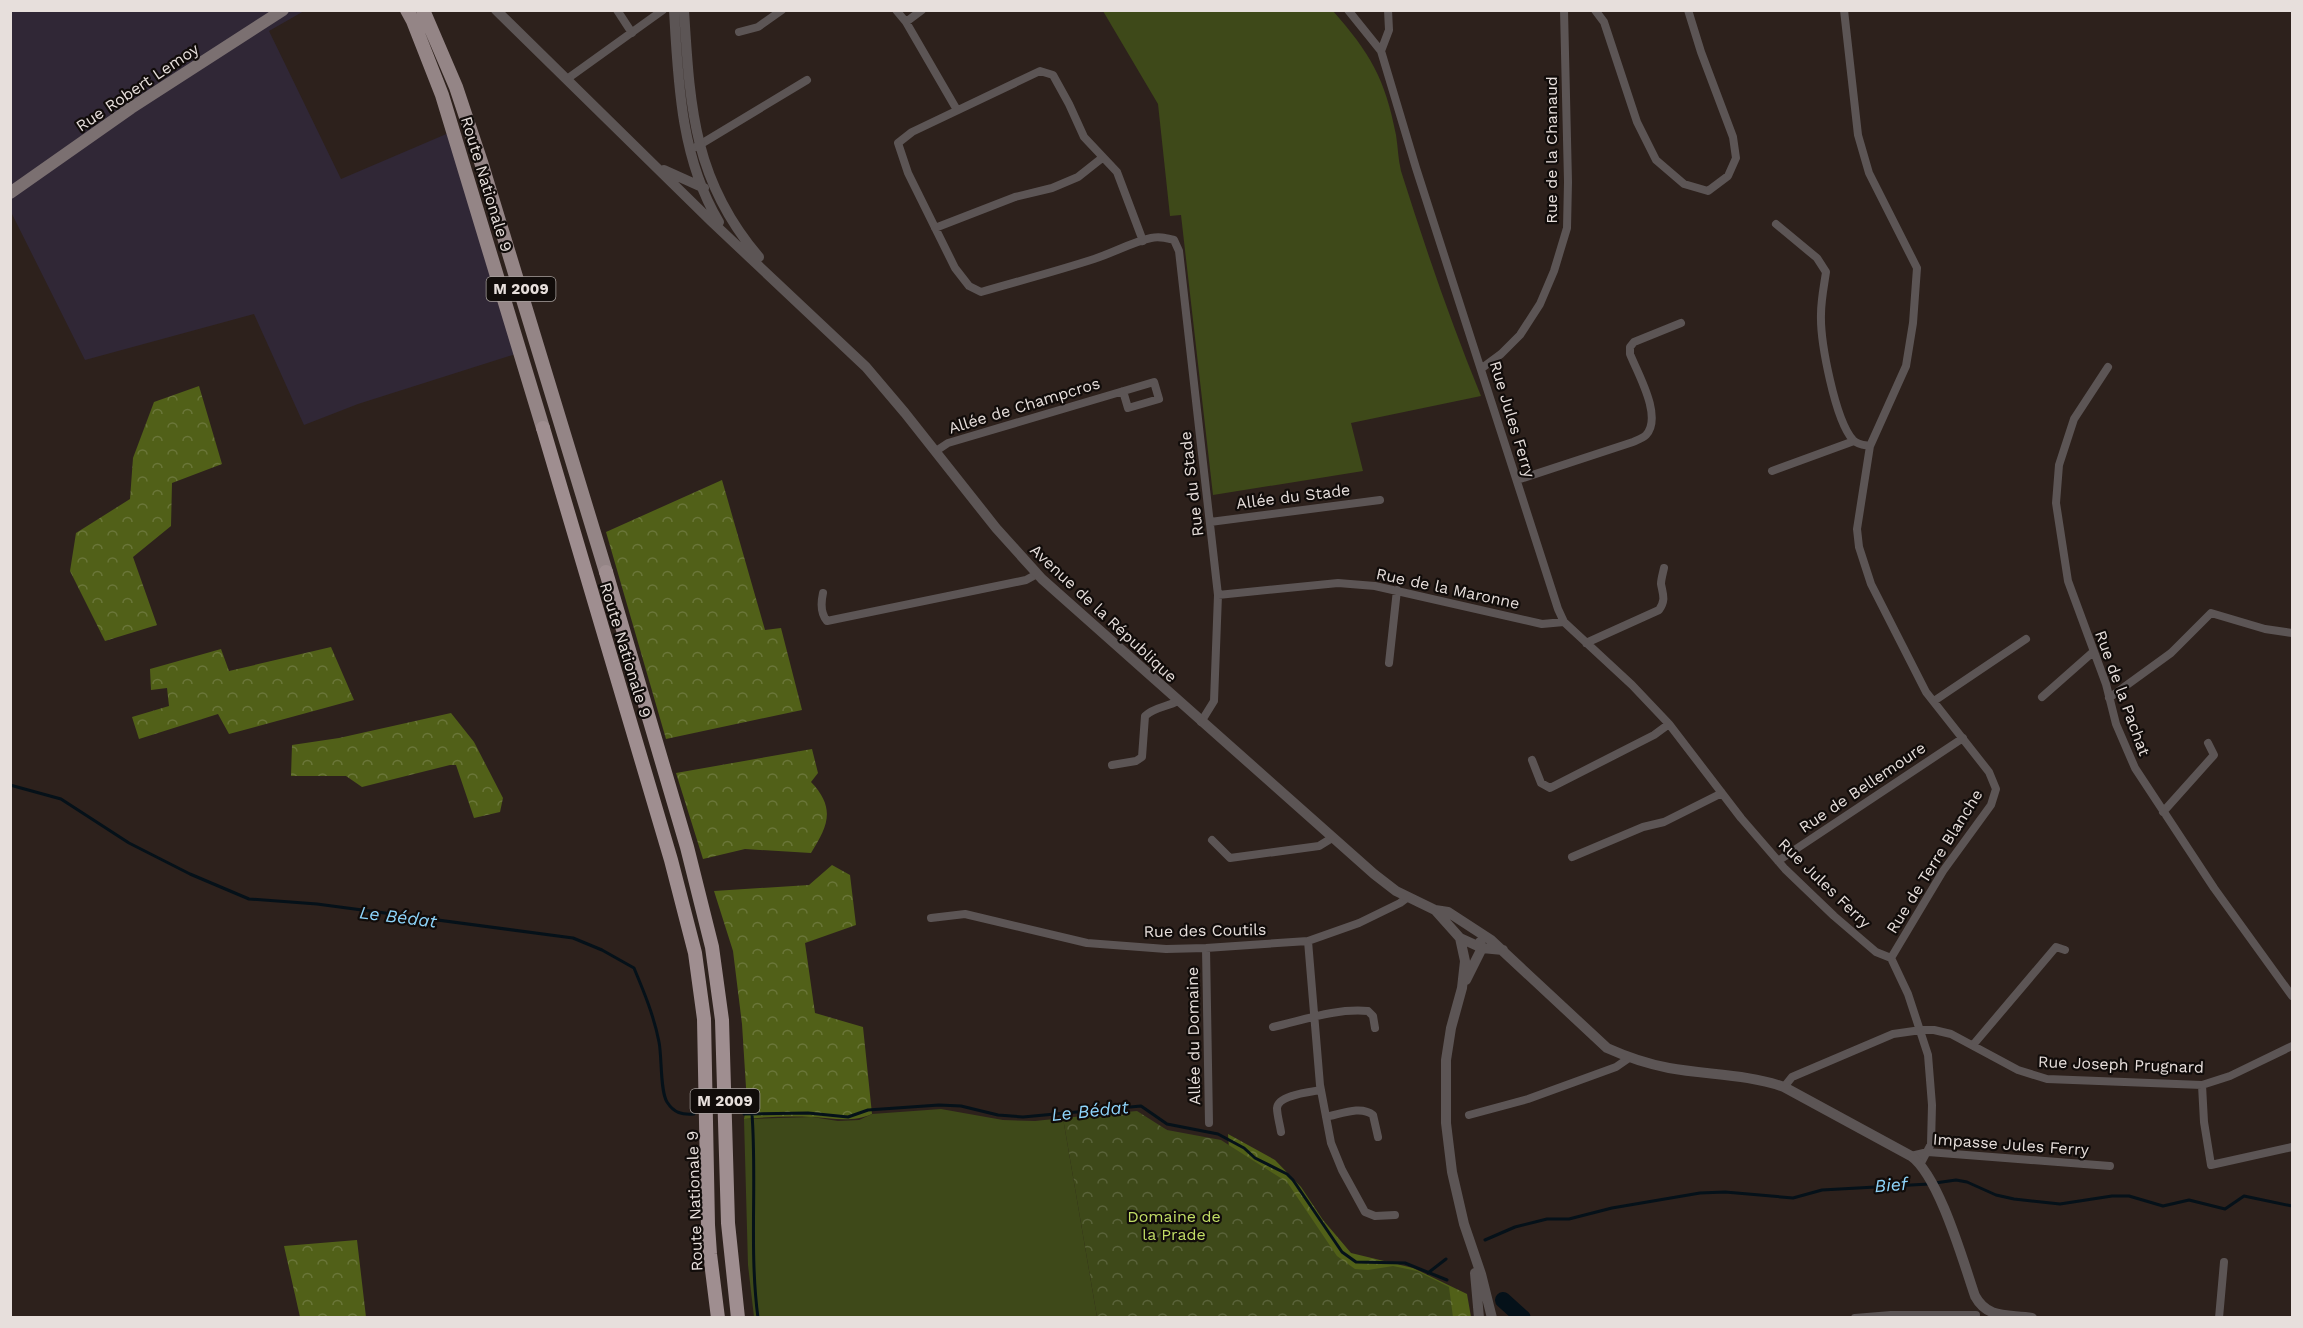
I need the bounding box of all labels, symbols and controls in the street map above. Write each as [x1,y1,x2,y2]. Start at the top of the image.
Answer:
street label: Rue Robert Lemoy [72,39,203,136]
street label: Rue de la Chanaud [1542,76,1561,224]
street label: Route Nationale 9 [457,114,516,254]
road number: M 2009 [486,277,556,301]
street label: Rue Jules Ferry [1486,359,1539,480]
street label: Allée de Champcros [946,373,1102,438]
street label: Rue du Stade [1176,430,1207,538]
street label: Allée du Stade [1235,480,1351,513]
street label: Avenue de la République [1026,540,1181,686]
street label: Rue de la Maronne [1374,564,1521,613]
street label: Route Nationale 9 [596,580,655,720]
street label: Rue de la Pachat [2091,628,2154,759]
street label: Rue de Bellemoure [1795,738,1929,837]
street label: Rue de Terre Blanche [1882,786,1987,937]
street label: Rue Jules Ferry [1775,835,1875,933]
water label: Le Bédat [358,901,439,932]
street label: Rue des Coutils [1143,920,1267,941]
street label: Allée du Domaine [1183,967,1204,1105]
street label: Rue Joseph Prugnard [2038,1052,2204,1077]
road number: M 2009 [690,1089,760,1113]
water label: Le Bédat [1050,1096,1130,1125]
street label: Route Nationale 9 [683,1130,706,1272]
street label: Impasse Jules Ferry [1932,1130,2090,1159]
water label: Bief [1874,1173,1910,1196]
park label: Domaine de la Prade [1127,1207,1221,1244]

